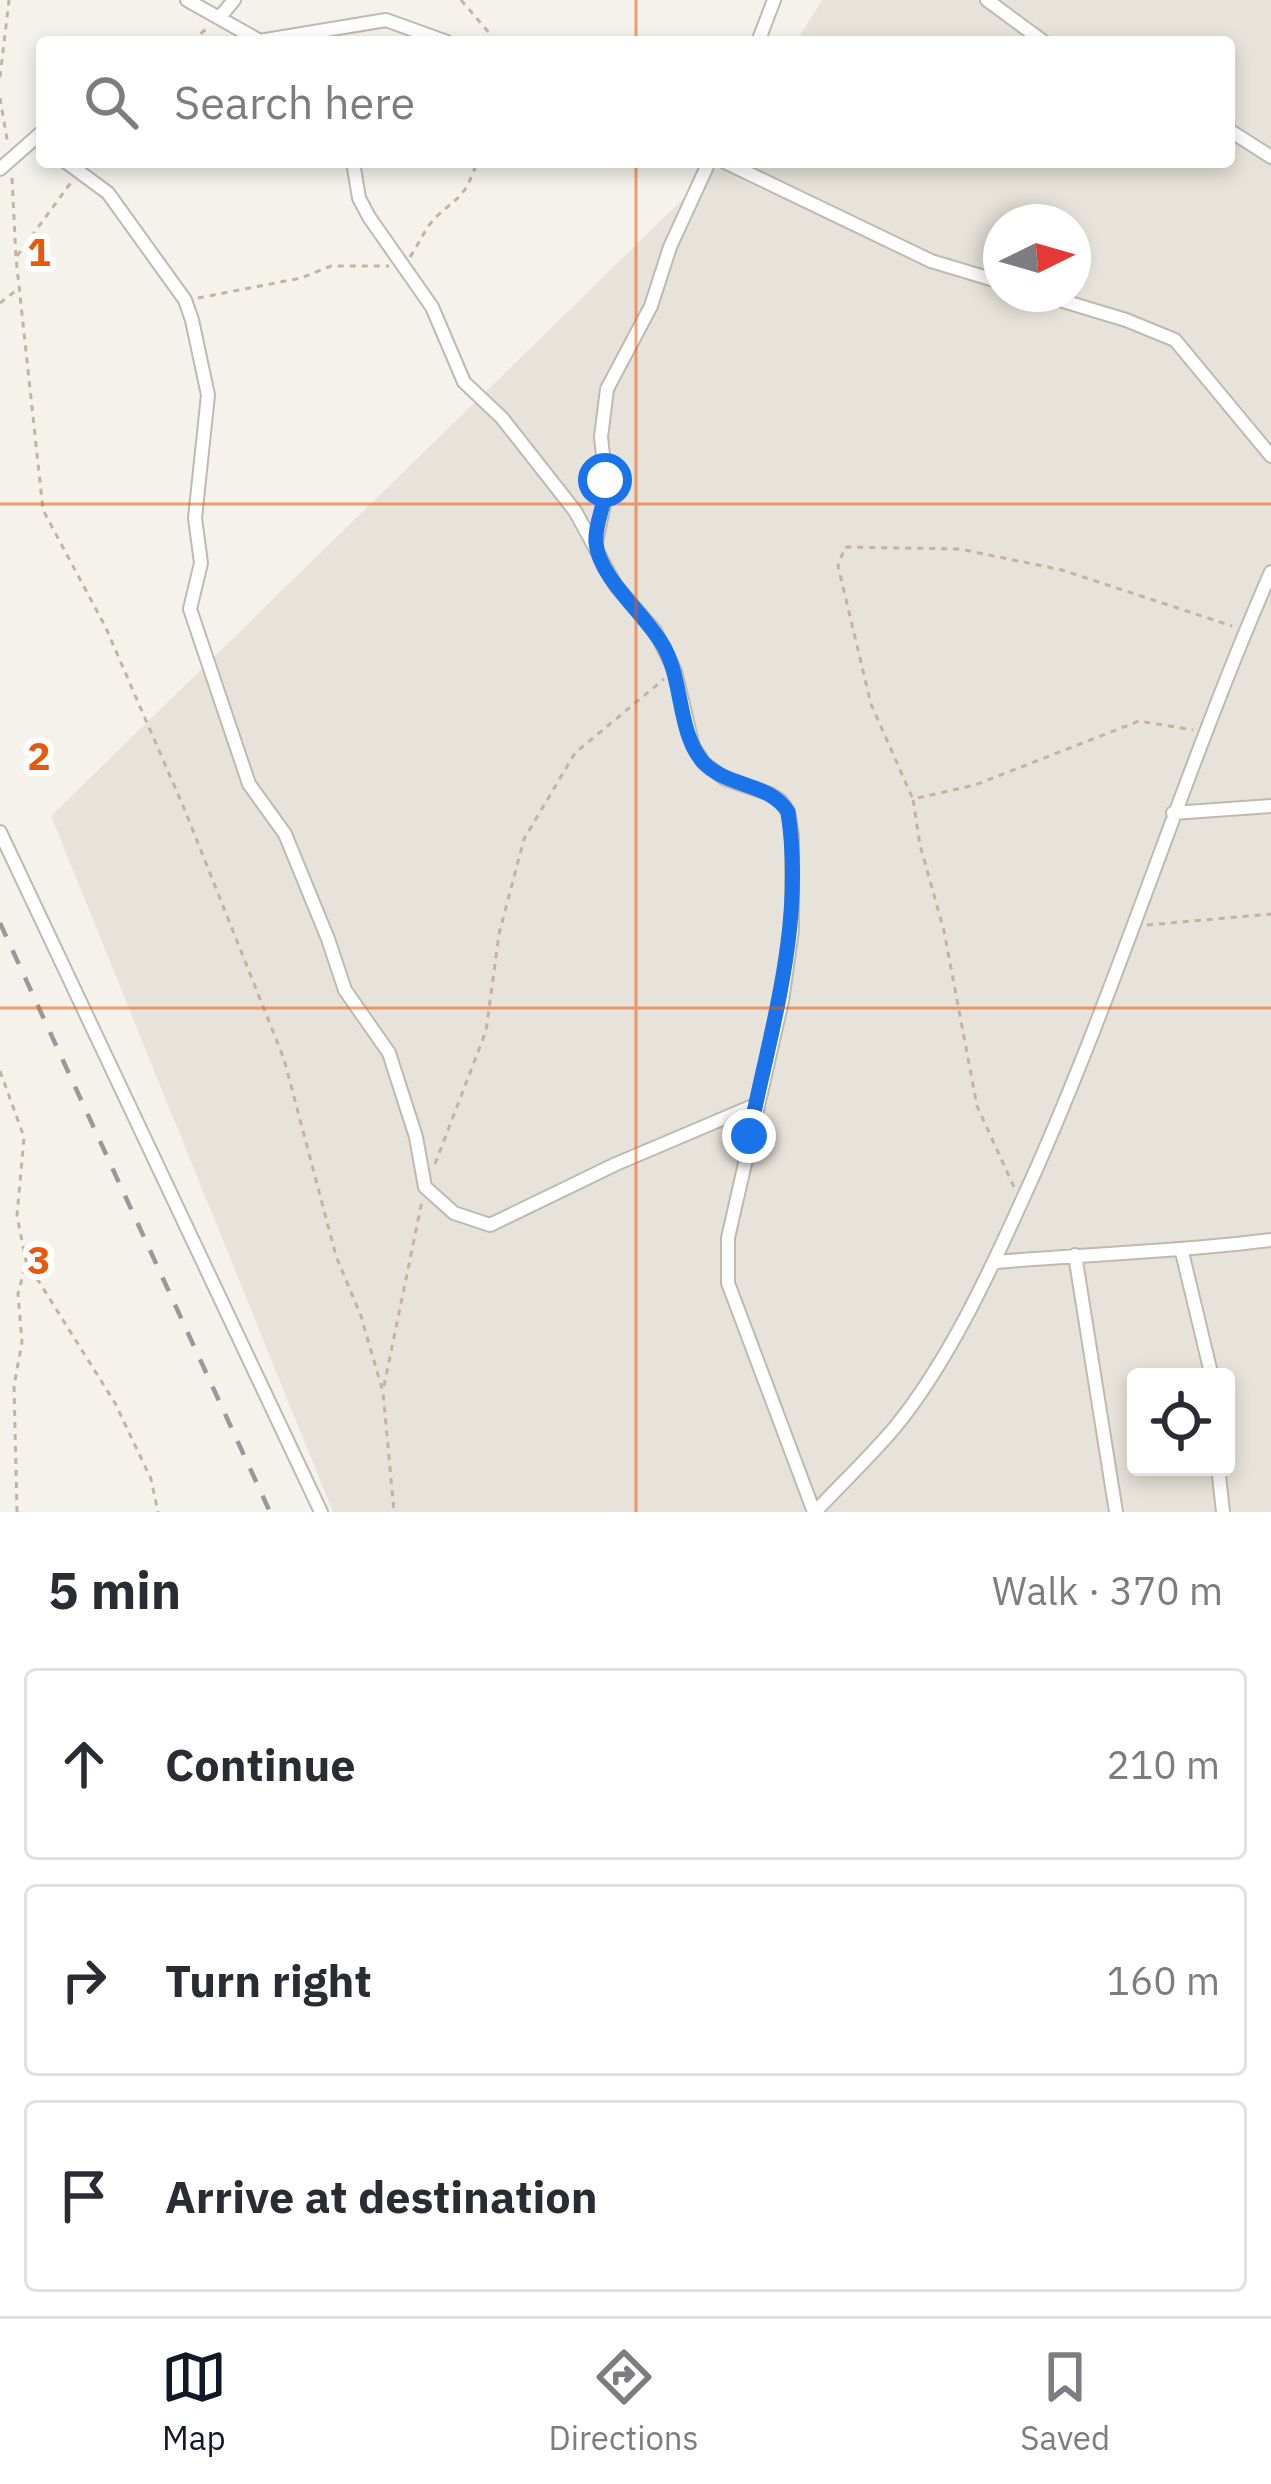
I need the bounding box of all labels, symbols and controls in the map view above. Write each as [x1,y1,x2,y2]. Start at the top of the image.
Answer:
search box [36,36,1235,168]
icon: search [78,69,144,135]
text: Search here [174,73,415,131]
north arrow [983,204,1091,312]
text: 1 [27,226,51,277]
route start [578,453,632,507]
text: 2 [27,730,51,781]
route end [722,1109,776,1163]
text: 3 [27,1234,51,1285]
map controls [1127,1368,1235,1476]
button: locate [1127,1368,1235,1476]
text: 5 min [48,1557,181,1623]
text: Walk · 370 m [992,1565,1223,1616]
icon: ahead [51,1731,117,1797]
text: Continue [165,1735,356,1793]
text: 210 m [1107,1739,1220,1790]
icon: right [51,1947,117,2013]
text: Turn right [165,1951,372,2009]
text: 160 m [1107,1955,1220,2006]
icon: arrive [51,2163,117,2229]
text: Arrive at destination [165,2167,598,2225]
tab: Map [161,2344,227,2459]
tab: Directions [549,2344,699,2459]
tab: Saved [1020,2344,1110,2459]

